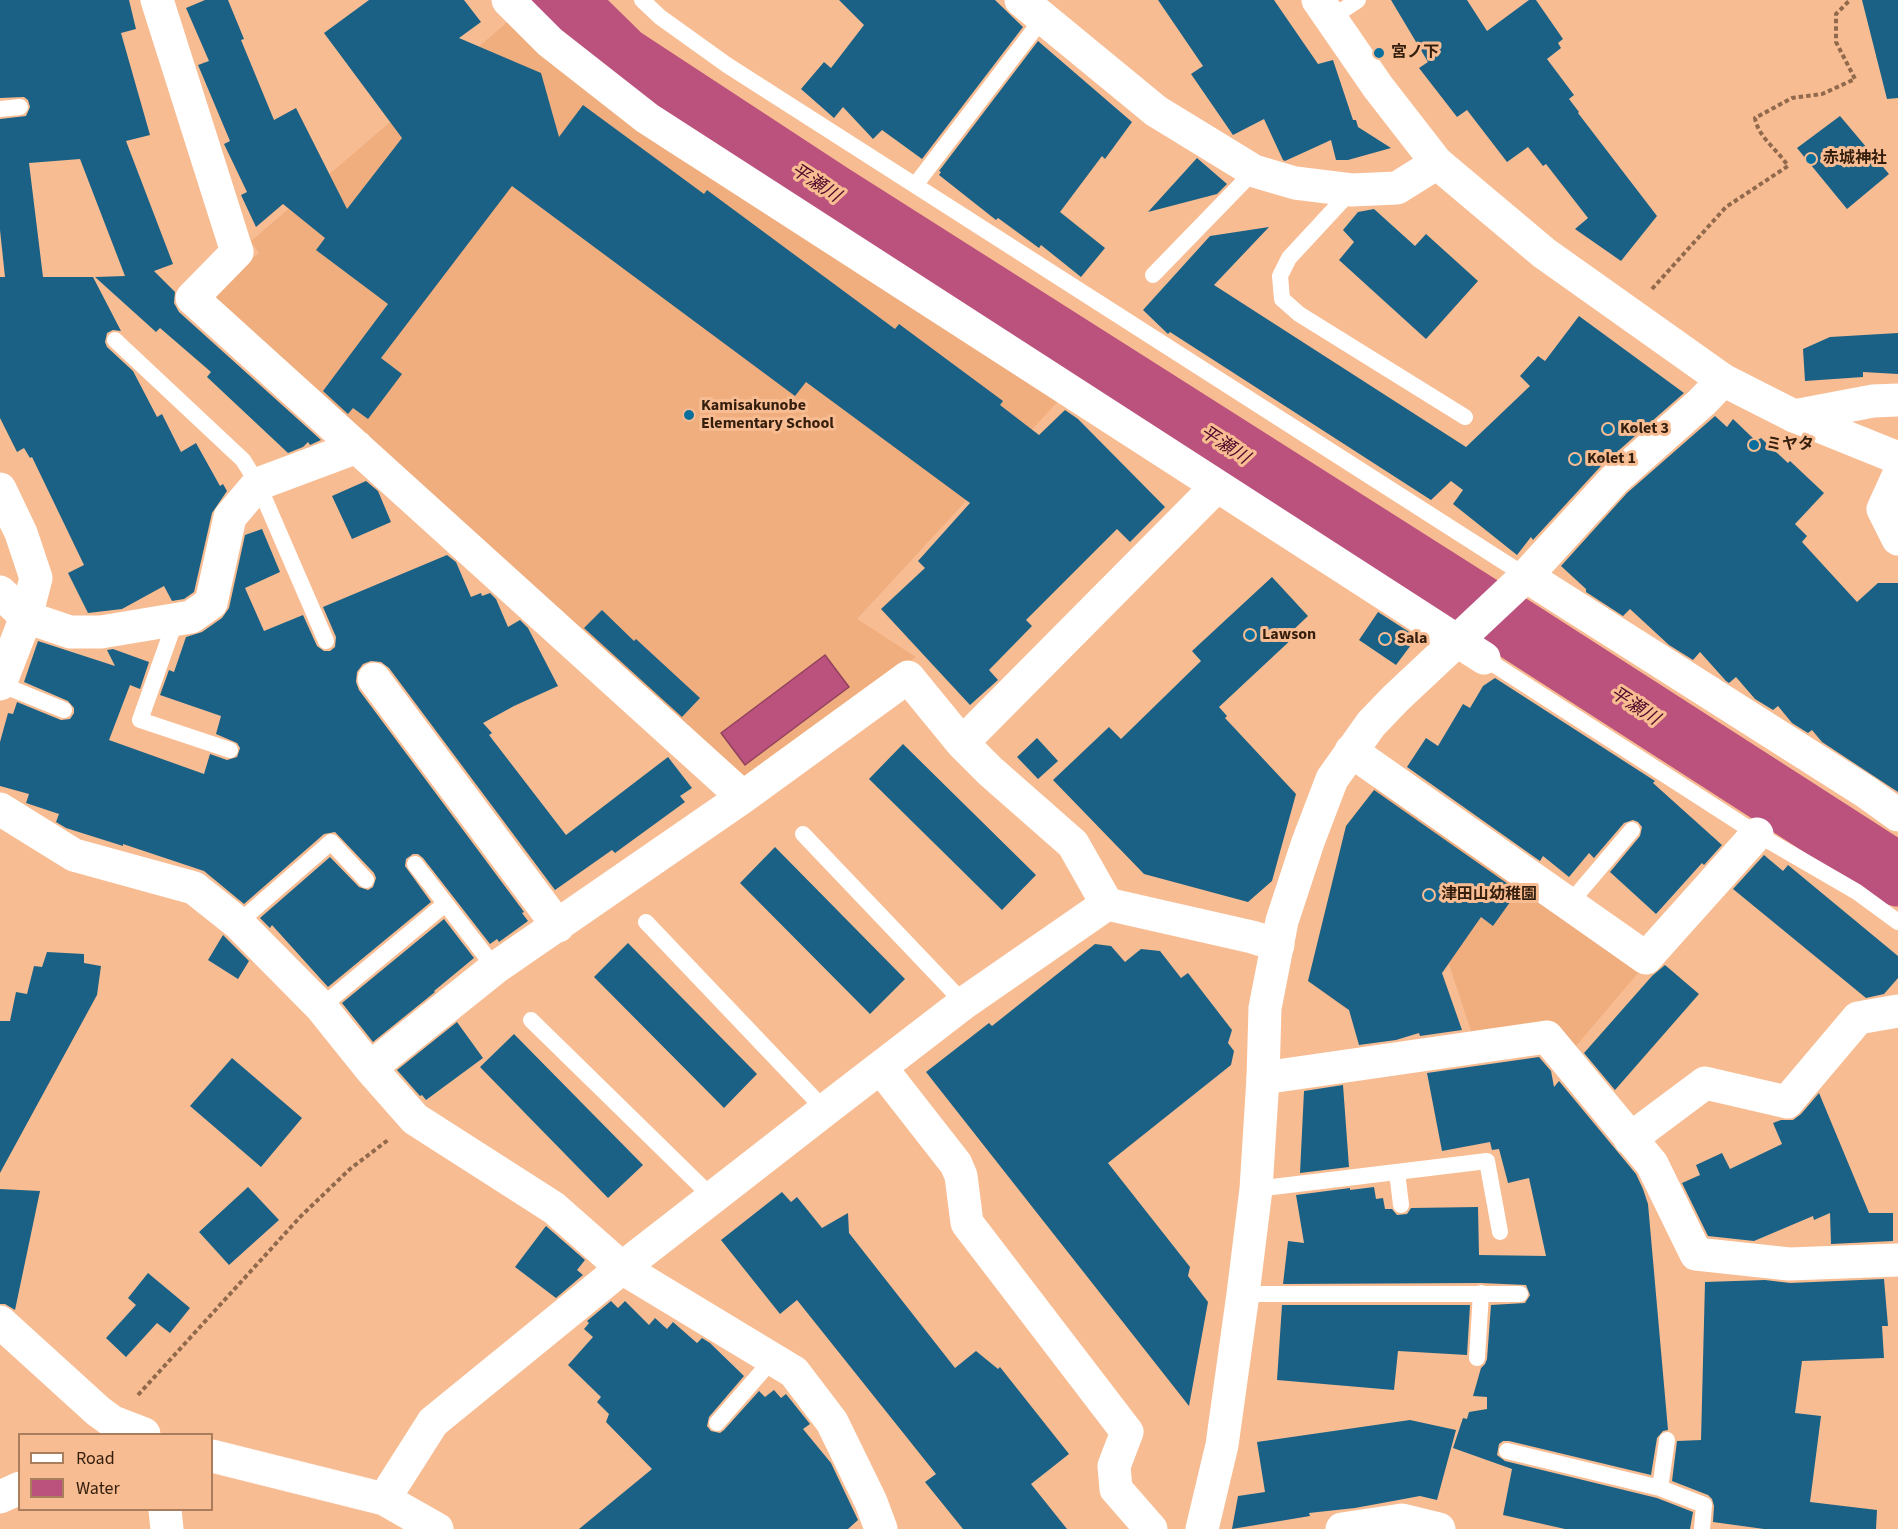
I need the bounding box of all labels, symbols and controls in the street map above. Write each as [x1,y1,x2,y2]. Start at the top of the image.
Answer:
place label: 宮ノ下 [1391,43,1439,63]
marker: 宮ノ下 [1372,46,1386,60]
place label: 赤城神社 [1823,149,1887,169]
marker: 赤城神社 [1804,152,1818,166]
water label: 平瀬川 [786,160,844,208]
place label: Kamisakunobe Elementary School [701,396,834,434]
marker: Kamisakunobe Elementary School [682,408,696,422]
place label: Kolet 3 [1620,419,1669,439]
water label: 平瀬川 [1195,422,1253,470]
marker: Kolet 3 [1601,422,1615,436]
place label: ミヤタ [1766,435,1814,455]
marker: ミヤタ [1747,438,1761,452]
place label: Kolet 1 [1587,449,1636,469]
marker: Kolet 1 [1568,452,1582,466]
place label: Lawson [1262,625,1316,645]
marker: Lawson [1243,628,1257,642]
place label: Sala [1397,629,1427,649]
marker: Sala [1378,632,1392,646]
water label: 平瀬川 [1605,683,1663,731]
place label: 津田山幼稚園 [1441,885,1537,905]
marker: 津田山幼稚園 [1422,888,1436,902]
legend [18,1433,213,1511]
text: Road [76,1446,115,1471]
text: Water [76,1476,120,1501]

